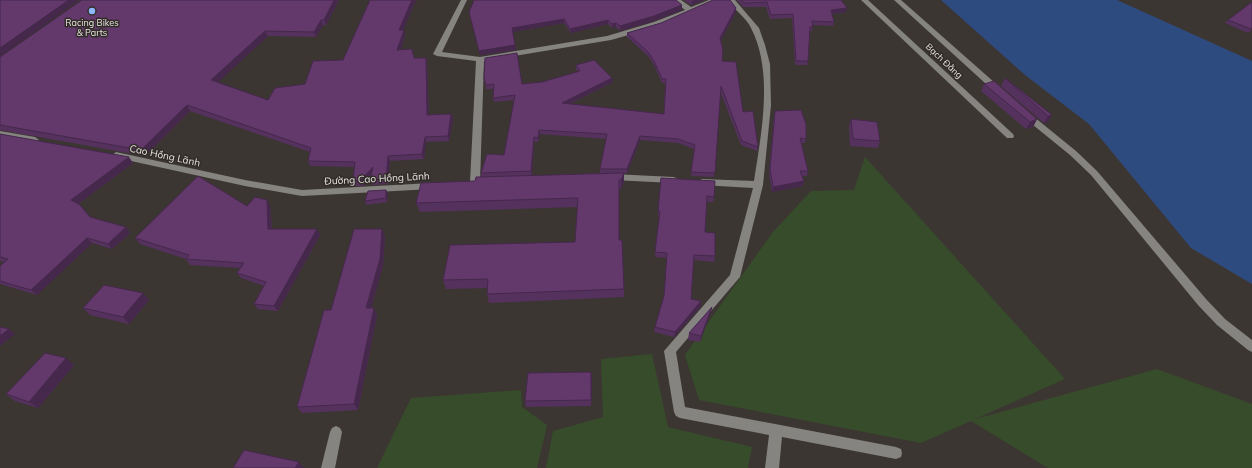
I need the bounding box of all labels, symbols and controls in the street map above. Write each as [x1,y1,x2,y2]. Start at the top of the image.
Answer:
marker: Racing Bikes & Parts [87,6,97,16]
place label: Racing Bikes & Parts [65,17,119,38]
street label: Bạch Đằng [924,41,965,80]
street label: Cao Hồng Lãnh [128,142,202,169]
street label: Đường Cao Hồng Lãnh [324,169,430,188]

